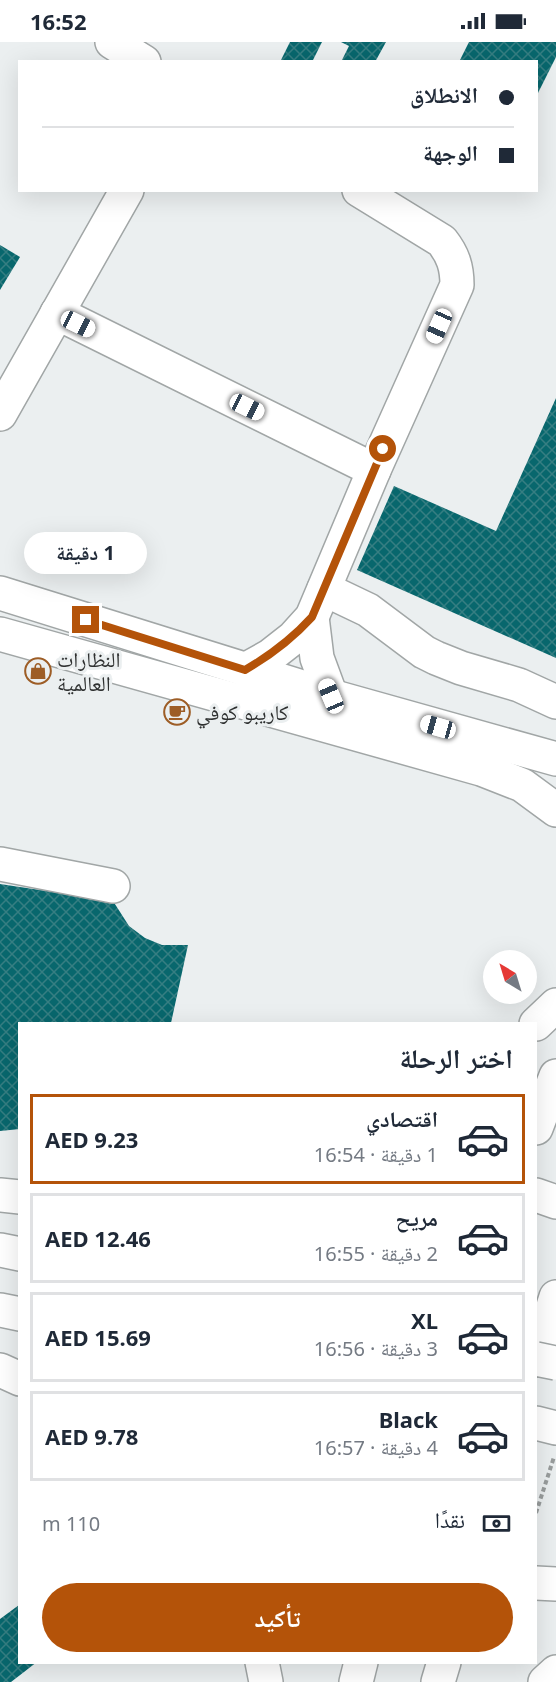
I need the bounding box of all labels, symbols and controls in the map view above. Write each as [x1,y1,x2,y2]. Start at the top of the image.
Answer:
text: 16:52 [30,6,87,36]
text: الانطلاق [410,79,478,109]
text: الوجهة [423,137,478,167]
car [423,306,455,346]
car [58,308,98,340]
car [227,391,267,423]
route start [369,435,396,462]
callout: 1 دقيقة [25,533,148,575]
text: 1 دقيقة [56,539,115,566]
route end [72,606,99,633]
place label: النظارات العالمية [57,645,120,697]
shop icon: النظارات العالمية [23,656,53,686]
car [316,676,346,716]
cafe icon: كاريبو كوفي [162,697,192,727]
place label: كاريبو كوفي [196,698,289,729]
car [418,713,458,741]
north arrow [483,950,537,1004]
map controls [483,950,537,1004]
text: اختر الرحلة [399,1039,513,1076]
text: اقتصادي [366,1103,438,1133]
icon: car [456,1112,510,1166]
text: AED 9.23 [45,1124,138,1154]
text: 1 دقيقة · 16:54 [314,1141,438,1168]
text: مريح [395,1202,438,1232]
icon: car [456,1211,510,1265]
text: AED 12.46 [45,1223,151,1253]
text: 2 دقيقة · 16:55 [314,1240,438,1267]
text: XL [411,1305,438,1335]
icon: car [456,1310,510,1364]
text: AED 15.69 [45,1322,151,1352]
text: 3 دقيقة · 16:56 [314,1335,438,1362]
text: Black [379,1404,438,1434]
icon: car [456,1409,510,1463]
text: AED 9.78 [45,1421,138,1451]
text: 4 دقيقة · 16:57 [314,1434,438,1461]
text: نقدًا [435,1504,465,1534]
icon: cash [480,1507,513,1540]
text: 110 m [42,1510,100,1537]
button: تأكيد [42,1583,513,1652]

